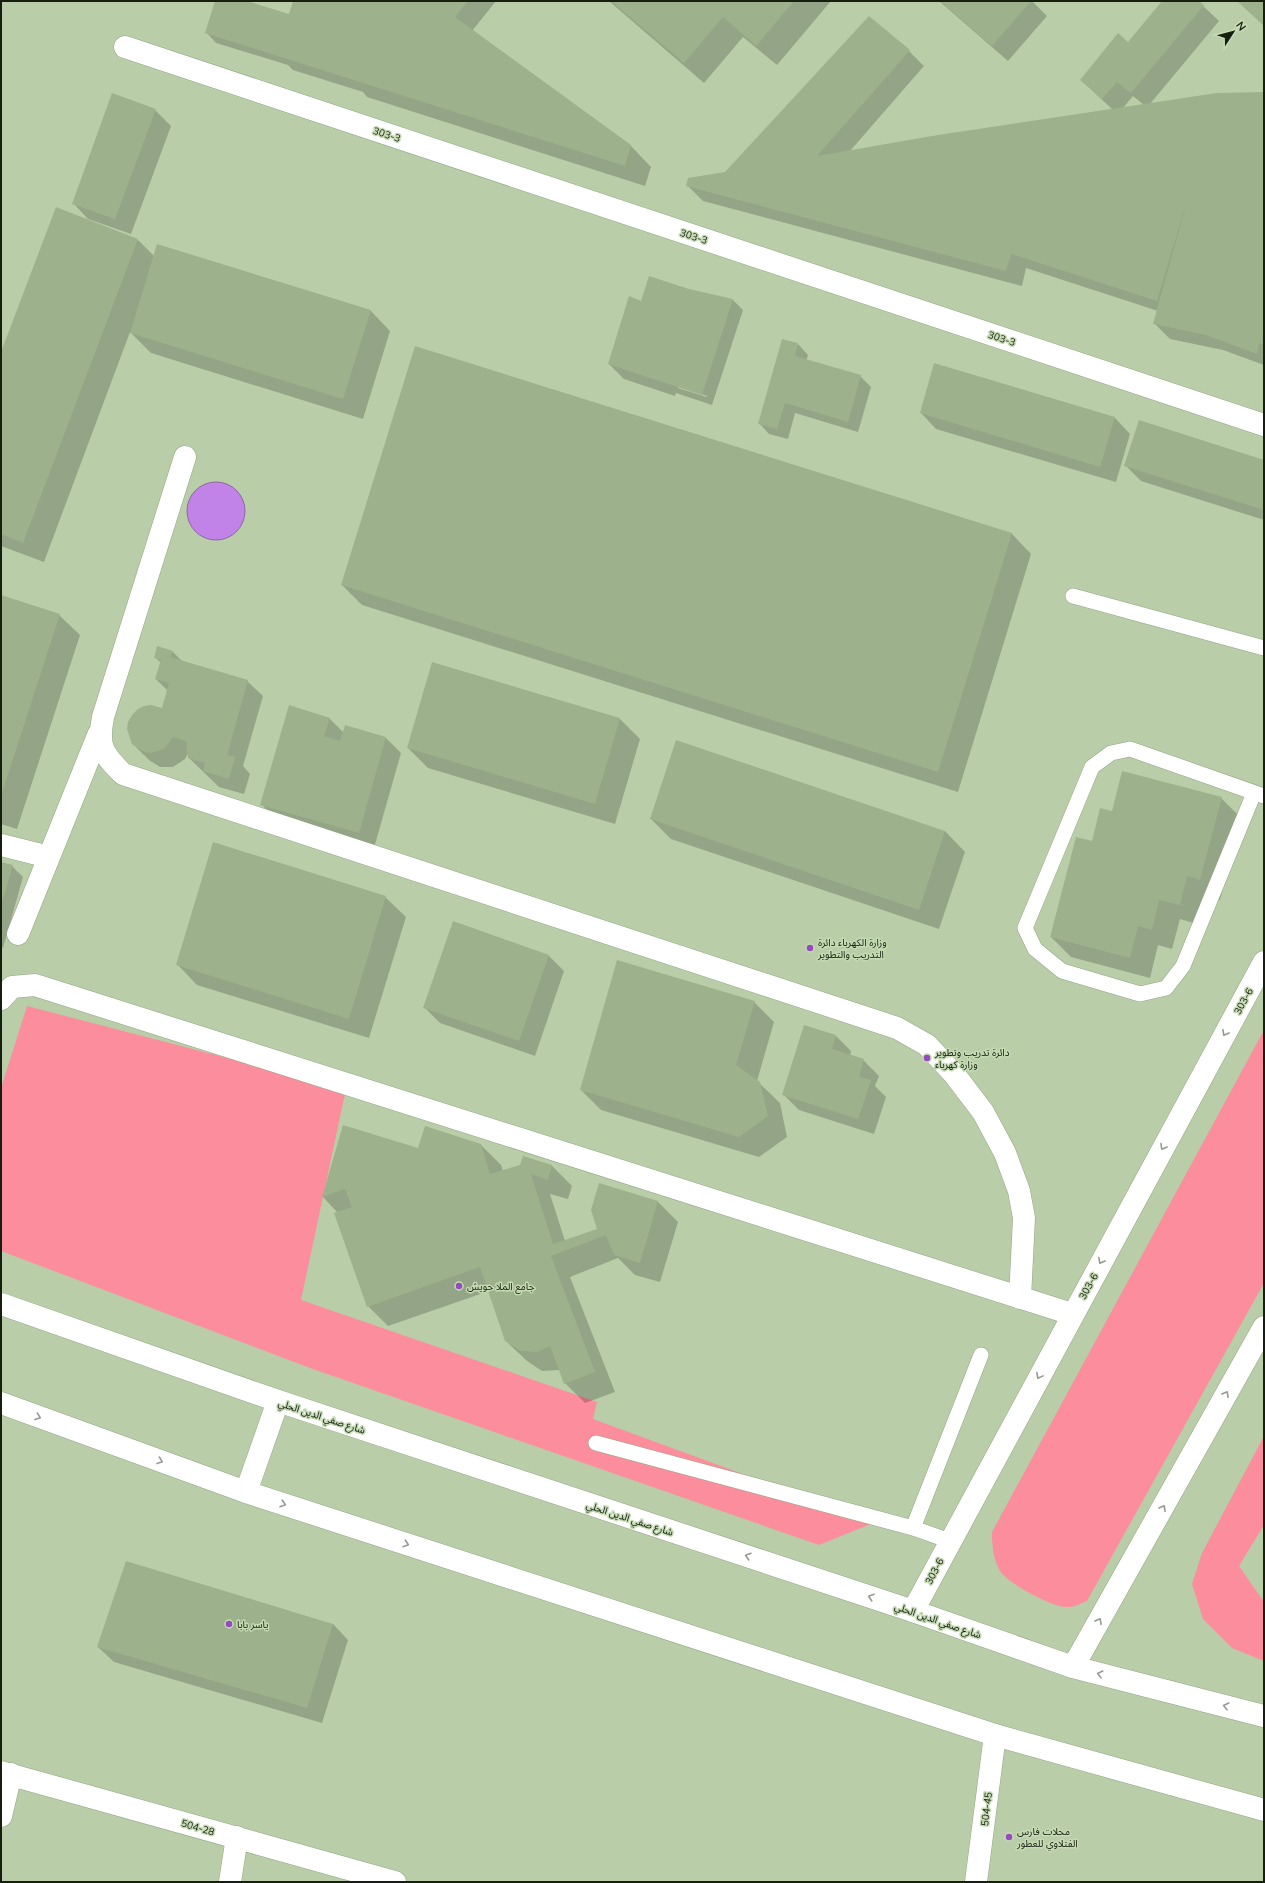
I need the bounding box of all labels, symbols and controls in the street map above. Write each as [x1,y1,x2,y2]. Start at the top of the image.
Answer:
north arrow [1213,12,1253,52]
text: N [1233,19,1249,34]
street label: 303-3 [371,124,402,145]
street label: 303-3 [678,226,709,247]
street label: 303-3 [986,328,1017,349]
place label: وزارة الكهرباء دائرة التدريب والتطوير [817,936,887,961]
marker: وزارة الكهرباء دائرة التدريب والتطوير [805,943,815,953]
street label: 303-6 [1231,986,1256,1017]
one-way arrow [1223,1029,1230,1036]
place label: دائرة تدريب وتطوير وزارة كهرباء [934,1046,1010,1071]
marker: دائرة تدريب وتطوير وزارة كهرباء [922,1053,932,1063]
one-way arrow [1160,1143,1168,1150]
one-way arrow [1098,1257,1106,1265]
street label: 303-6 [1076,1271,1101,1302]
place label: جامع الملا حويش [467,1280,535,1294]
marker: جامع الملا حويش [454,1281,464,1291]
one-way arrow [1036,1371,1044,1379]
one-way arrow [1222,1391,1229,1398]
street label: شارع صفي الدين الحلي [276,1396,367,1438]
one-way arrow [34,1412,41,1420]
one-way arrow [156,1456,163,1464]
street label: شارع صفي الدين الحلي [584,1498,675,1540]
one-way arrow [279,1499,286,1507]
one-way arrow [1158,1505,1165,1512]
one-way arrow [403,1539,410,1548]
one-way arrow [744,1552,751,1561]
street label: 303-6 [922,1556,947,1587]
one-way arrow [868,1593,875,1602]
street label: شارع صفي الدين الحلي [892,1600,983,1643]
place label: ياسر بابا [237,1618,269,1631]
one-way arrow [1095,1618,1102,1625]
marker: ياسر بابا [224,1619,234,1629]
one-way arrow [1097,1671,1103,1679]
one-way arrow [1223,1703,1229,1711]
street label: 504-45 [978,1791,995,1827]
street label: 504-28 [180,1817,216,1838]
place label: محلات فارس الفتلاوي للعطور [1016,1825,1078,1851]
marker: محلات فارس الفتلاوي للعطور [1004,1832,1014,1842]

